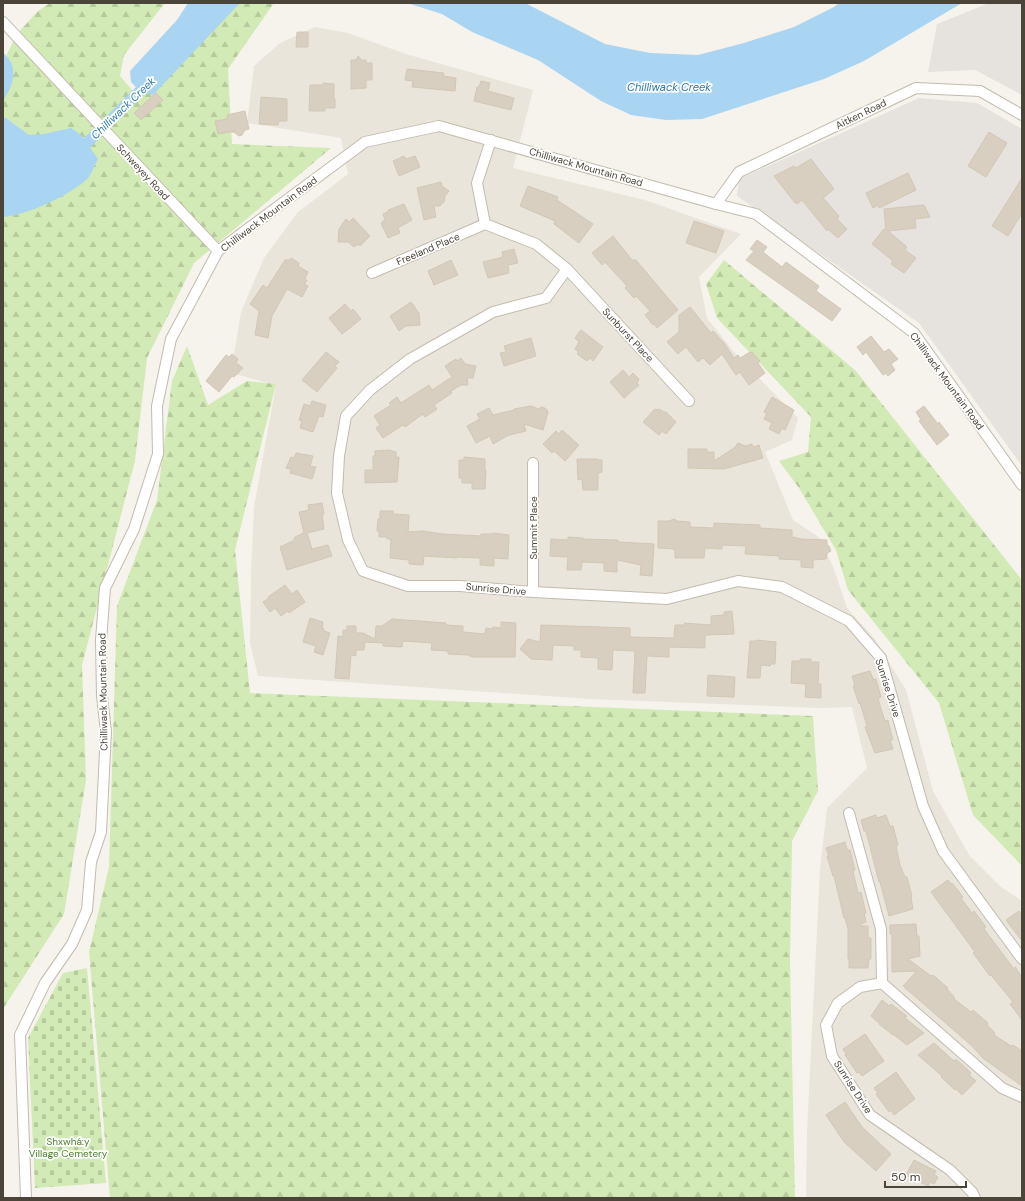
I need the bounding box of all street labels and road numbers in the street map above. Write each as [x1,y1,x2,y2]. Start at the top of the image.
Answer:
street label: Aitken Road [833,96,889,132]
street label: Schweyey Road [114,141,172,203]
street label: Chilliwack Mountain Road [528,145,644,189]
street label: Chilliwack Mountain Road [218,173,320,255]
street label: Freeland Place [394,230,462,268]
street label: Sunburst Place [600,305,657,365]
street label: Chilliwack Mountain Road [907,330,987,432]
street label: Summit Place [527,496,540,560]
street label: Sunrise Drive [465,580,527,598]
street label: Chilliwack Mountain Road [95,633,111,751]
street label: Sunrise Drive [872,657,904,719]
street label: Sunrise Drive [831,1058,875,1116]

